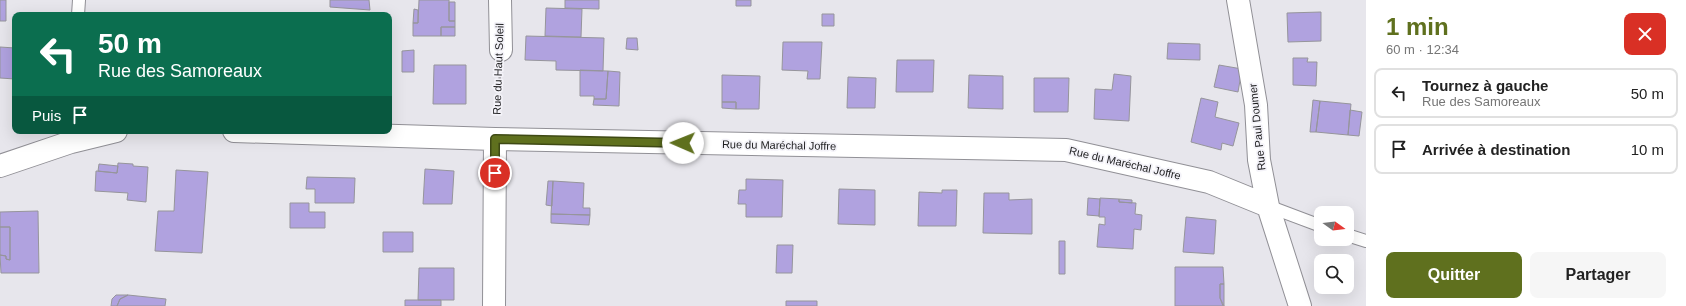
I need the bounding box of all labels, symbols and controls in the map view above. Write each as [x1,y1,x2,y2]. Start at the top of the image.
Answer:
text: 1 min [1386,13,1449,40]
button: close [1624,13,1666,55]
street label: Rue du Haut Soleil [490,23,506,115]
icon: left [32,28,84,80]
text: 50 m [98,28,162,59]
text: 60 m · 12:34 [1386,42,1459,57]
text: Rue des Samoreaux [98,61,262,81]
text: Tournez à gauche [1422,77,1548,94]
icon: left [1388,82,1410,104]
street label: Rue Paul Doumer [1246,83,1268,171]
text: 50 m [1631,85,1664,102]
text: Rue des Samoreaux [1422,94,1541,109]
icon: arrive [69,104,91,126]
text: Puis [32,107,61,124]
position arrow [662,122,704,164]
street label: Rue du Maréchal Joffre [722,138,836,152]
icon: arrive [1388,138,1410,160]
text: Arrivée à destination [1422,141,1570,158]
text: 10 m [1631,141,1664,158]
street label: Rue du Maréchal Joffre [1068,144,1182,182]
pin [478,156,512,190]
icon: arrive [484,162,506,184]
north arrow [1314,206,1354,246]
map controls [1314,206,1354,294]
button: Quitter [1386,252,1522,298]
button: Partager [1530,252,1666,298]
button: search [1314,254,1354,294]

